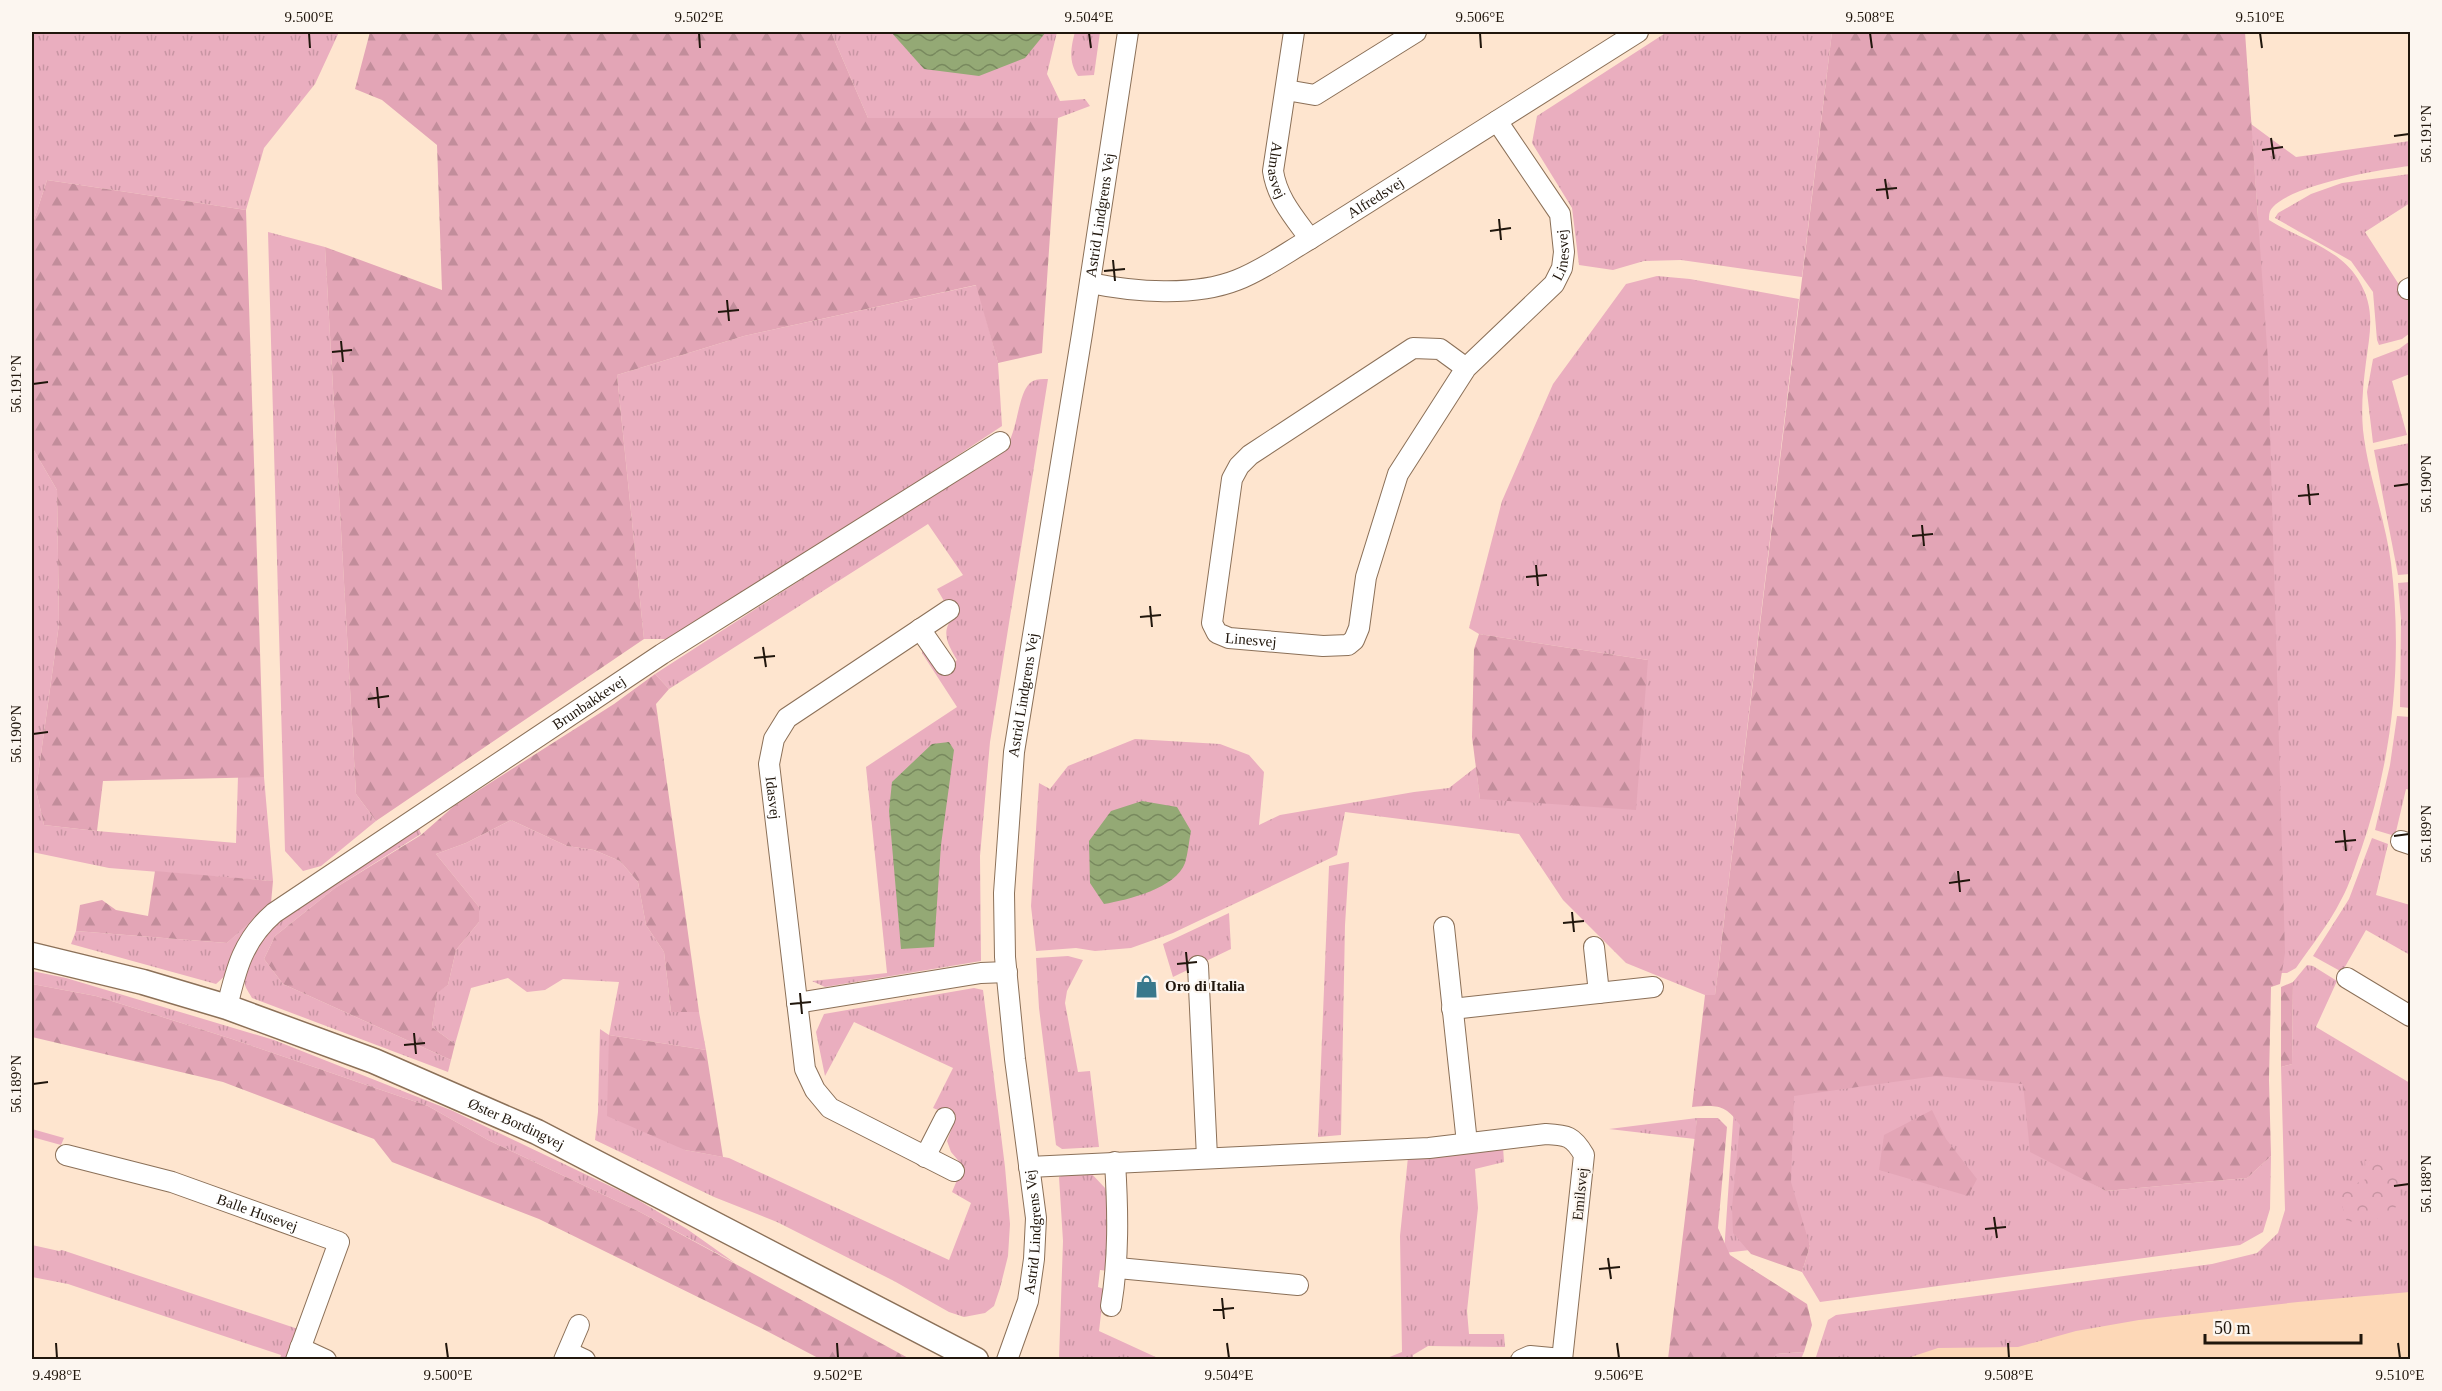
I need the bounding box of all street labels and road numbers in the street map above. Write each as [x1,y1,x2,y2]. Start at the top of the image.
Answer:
street label: Almasvej [1265,141,1289,201]
street label: Astrid Lindgrens Vej [1083,152,1117,279]
street label: Alfredsvej [1344,174,1406,221]
street label: Linesvej [1549,229,1572,283]
street label: Linesvej [1224,630,1277,650]
street label: Astrid Lindgrens Vej [1005,632,1041,758]
street label: Brunbakkevej [550,673,629,733]
street label: Idasvej [763,775,783,820]
street label: Øster Bordingvej [466,1095,567,1153]
street label: Emilsvej [1569,1167,1591,1221]
street label: Astrid Lindgrens Vej [1021,1169,1044,1296]
street label: Balle Husevej [215,1191,300,1234]

